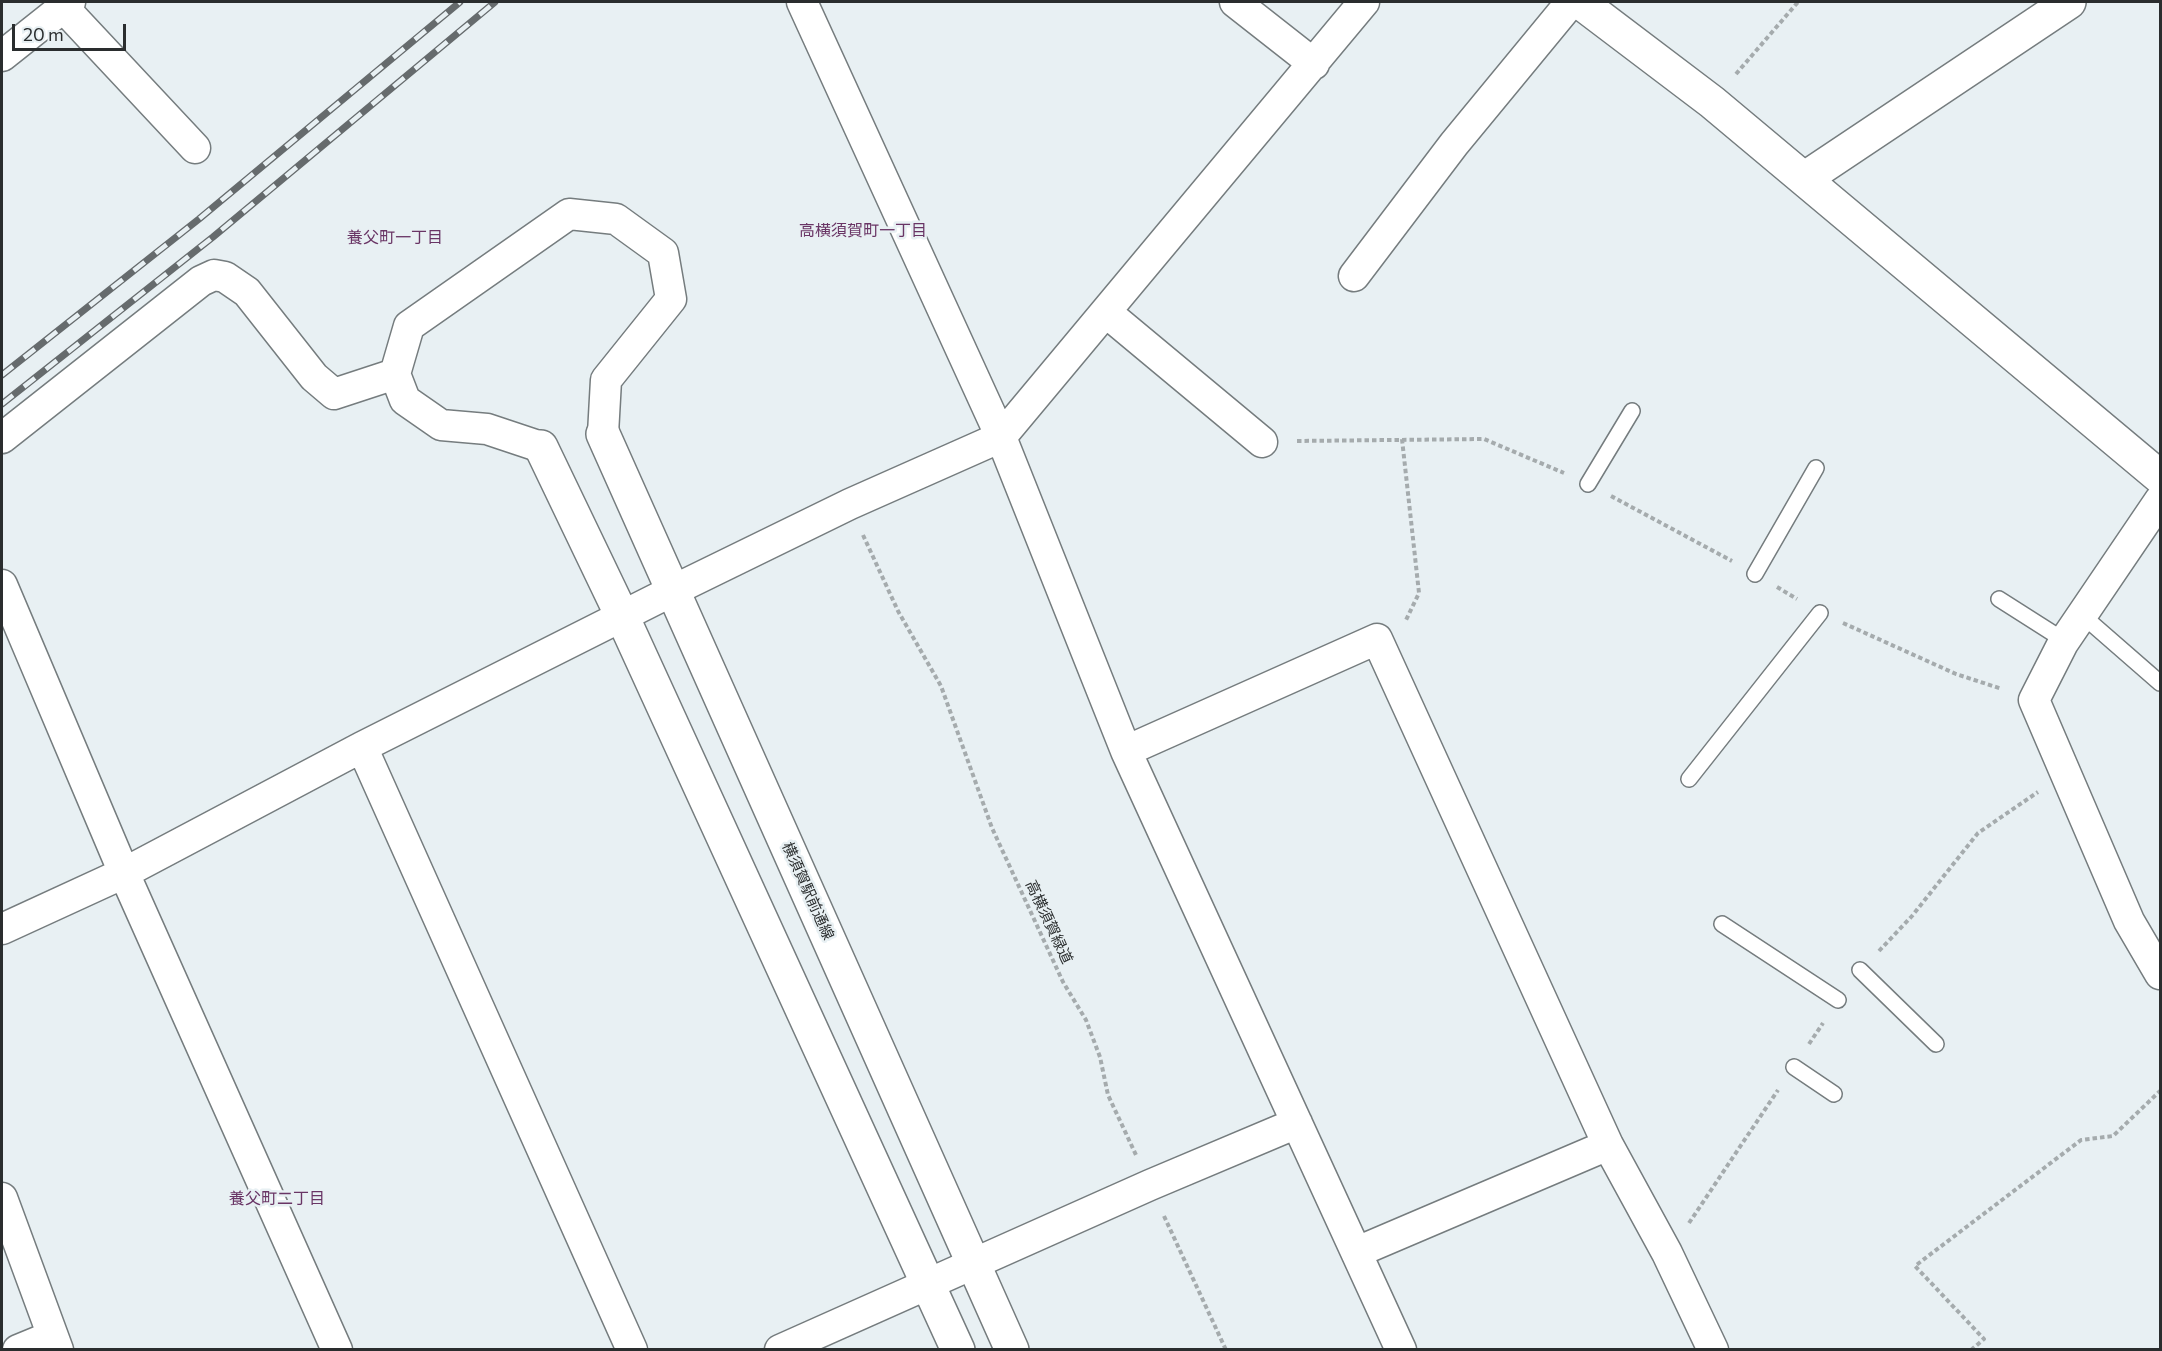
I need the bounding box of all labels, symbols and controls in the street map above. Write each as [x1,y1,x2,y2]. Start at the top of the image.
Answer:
scale bar [15,12,129,50]
text: 20 m [23,23,64,45]
district label: 高横須賀町一丁目 [799,221,927,241]
district label: 養父町一丁目 [347,228,443,248]
street label: 横須賀駅前通線 [778,839,838,943]
street label: 高横須賀緑道 [1022,877,1076,967]
district label: 養父町二丁目 [229,1189,325,1209]

